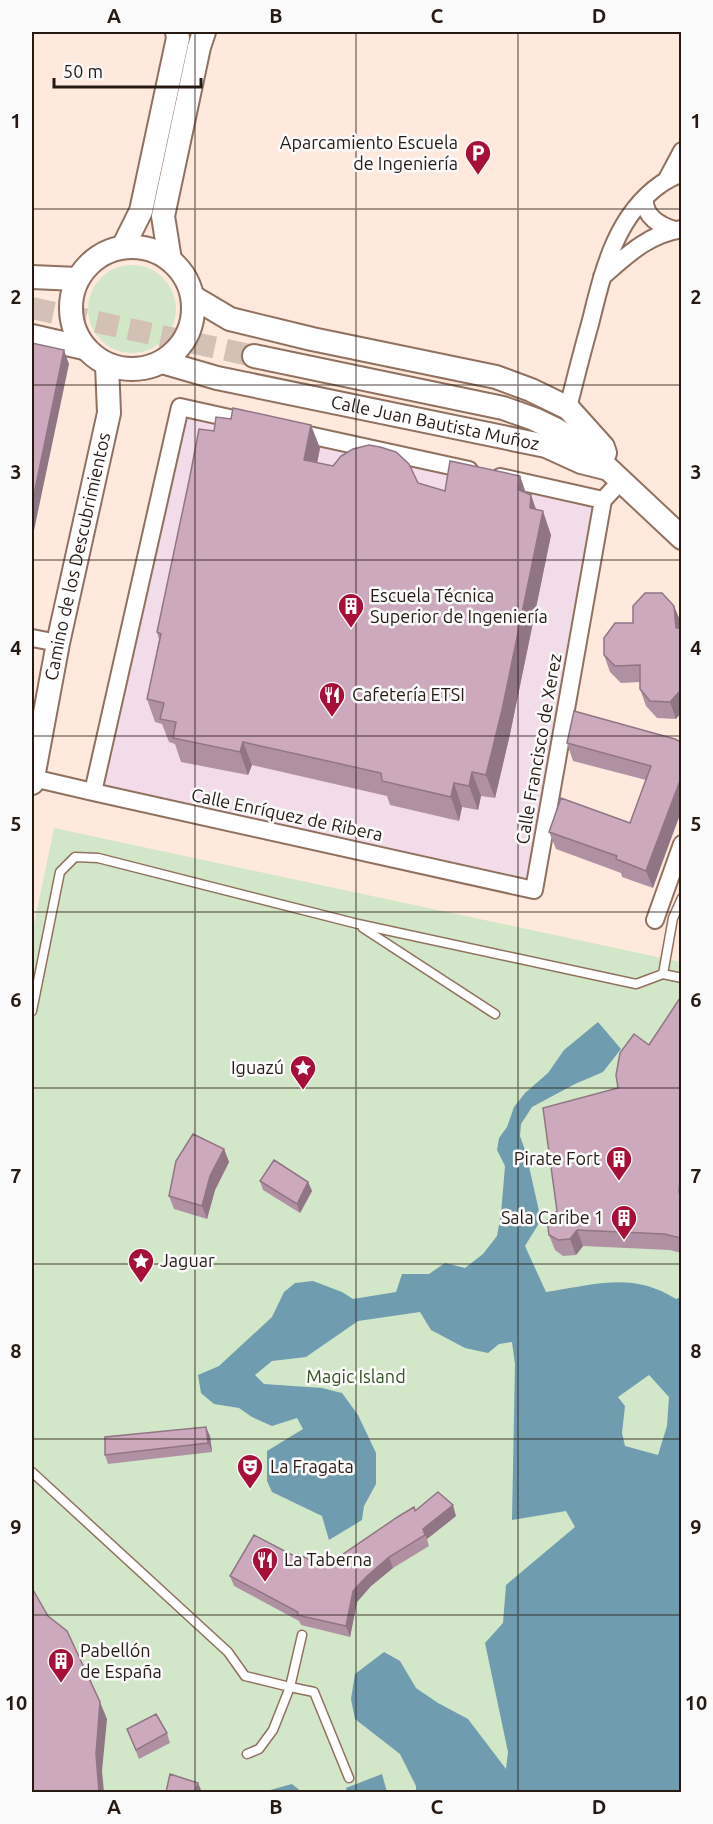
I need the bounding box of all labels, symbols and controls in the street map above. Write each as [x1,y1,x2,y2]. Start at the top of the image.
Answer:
text: A [107,4,121,27]
text: B [269,4,283,27]
text: C [431,4,444,27]
text: D [592,4,606,27]
scale bar [54,51,201,89]
text: 50 m [63,61,103,81]
text: 1 [10,109,22,132]
text: 1 [690,109,702,132]
place label: Aparcamiento Escuela de Ingeniería [280,132,458,173]
parking icon: Aparcamiento Escuela de Ingeniería [463,138,493,176]
text: 2 [10,285,22,308]
text: 2 [690,285,702,308]
street label: Calle Juan Bautista Muñoz [329,391,541,453]
street label: Camino de los Descubrimientos [40,430,113,682]
text: 3 [10,460,22,483]
text: 3 [690,460,702,483]
place label: Escuela Técnica Superior de Ingeniería [370,585,548,626]
building icon: Escuela Técnica Superior de Ingeniería [336,591,366,629]
text: 4 [10,636,22,659]
text: 4 [690,636,702,659]
street label: Calle Francisco de Xerez [511,652,565,846]
restaurant icon: Cafetería ETSI [317,680,347,718]
place label: Cafetería ETSI [352,684,465,704]
street label: Calle Enríquez de Ribera [190,784,385,844]
text: 5 [10,812,22,835]
text: 5 [690,812,702,835]
text: 6 [10,988,22,1011]
text: 6 [690,988,702,1011]
place icon: Iguazú [288,1053,318,1091]
place label: Iguazú [231,1057,284,1077]
building icon: Pirate Fort [604,1144,634,1182]
place label: Pirate Fort [514,1148,600,1168]
text: 7 [10,1164,22,1187]
text: 7 [690,1164,702,1187]
building icon: Sala Caribe 1 [609,1203,639,1241]
place label: Sala Caribe 1 [501,1207,604,1227]
place icon: Jaguar [126,1246,156,1284]
place label: Jaguar [160,1250,215,1270]
text: 8 [10,1339,22,1362]
text: 8 [690,1339,702,1362]
park label: Magic Island [306,1366,406,1386]
theatre icon: La Fragata [235,1452,265,1490]
place label: La Fragata [270,1456,354,1476]
text: 9 [10,1515,22,1538]
text: 9 [690,1515,702,1538]
restaurant icon: La Taberna [250,1545,280,1583]
place label: La Taberna [284,1549,372,1569]
place label: Pabellón de España [80,1640,162,1681]
building icon: Pabellón de España [46,1646,76,1684]
text: 10 [5,1691,27,1714]
text: 10 [685,1691,707,1714]
text: A [107,1795,121,1818]
text: B [269,1795,283,1818]
text: C [431,1795,444,1818]
text: D [592,1795,606,1818]

